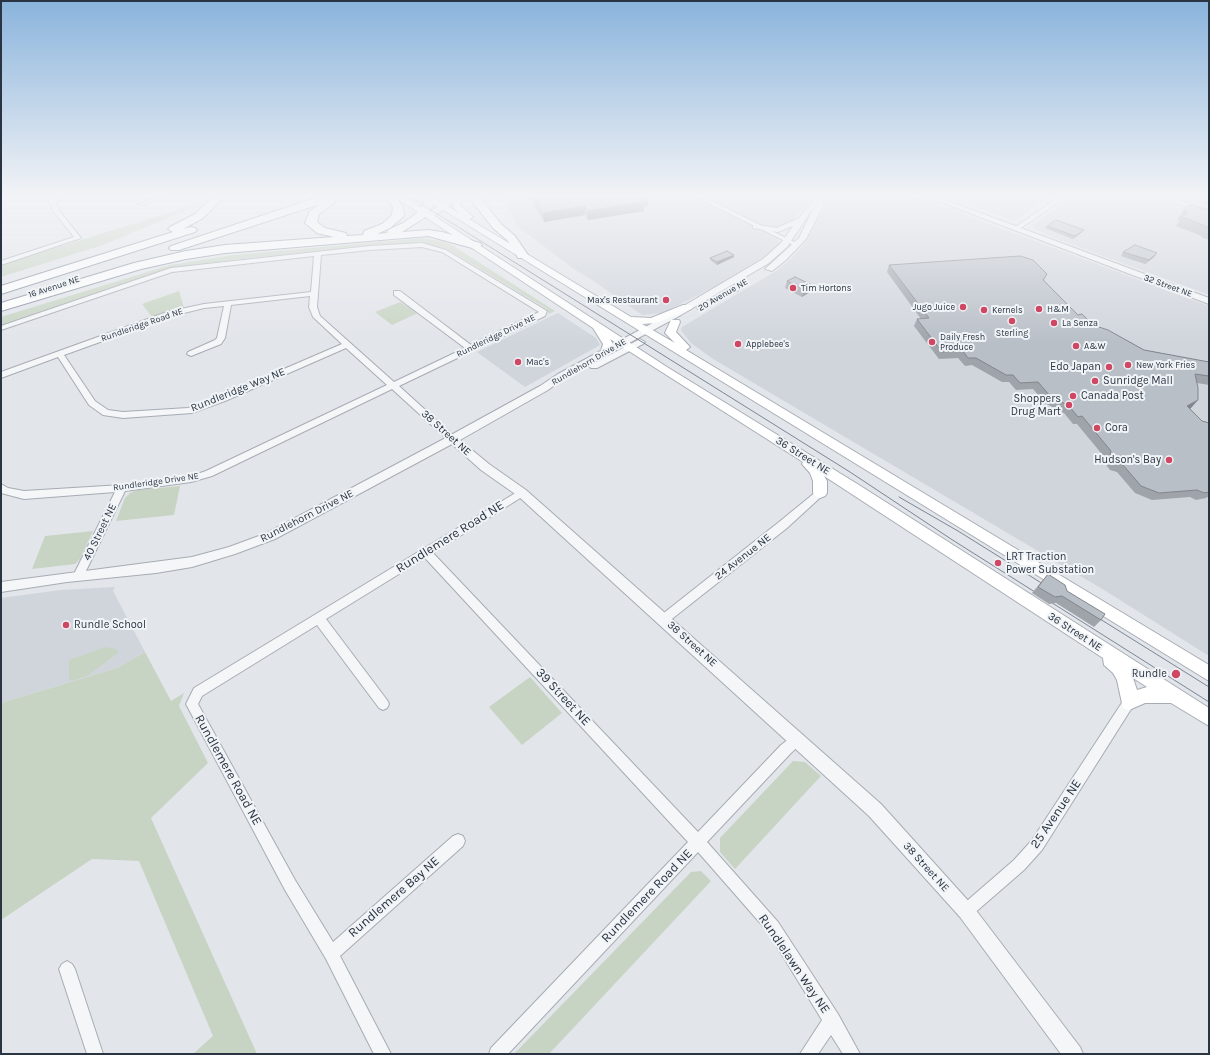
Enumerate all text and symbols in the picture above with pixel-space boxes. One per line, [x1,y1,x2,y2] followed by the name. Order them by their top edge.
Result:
[1142,272,1194,300] street label: 32 Street NE
[27,274,81,300] street label: 16 Avenue NE
[696,276,750,314] street label: 20 Avenue NE
[788,283,798,293] marker: Tim Hortons
[801,283,851,293] place label: Tim Hortons
[587,295,658,305] place label: Max's Restaurant
[661,295,671,305] marker: Max's Restaurant
[913,302,955,312] place label: Jugo Juice
[958,302,968,312] marker: Jugo Juice
[1034,304,1044,314] marker: H&M
[1047,304,1069,314] place label: H&M
[979,305,989,315] marker: Kernels
[992,305,1023,315] place label: Kernels
[100,306,184,344] street label: Rundleridge Road NE
[455,312,537,360] street label: Rundleridge Drive NE
[1007,316,1017,326] marker: Sterling
[1049,318,1059,328] marker: La Senza
[1062,318,1098,328] place label: La Senza
[996,328,1028,338] place label: Sterling
[940,332,985,353] place label: Daily Fresh Produce
[550,336,628,388] street label: Rundlehorn Drive NE
[927,337,937,347] marker: Daily Fresh Produce
[733,339,743,349] marker: Applebee's
[746,339,789,349] place label: Applebee's
[1071,341,1081,351] marker: A&W
[1084,341,1105,351] place label: A&W
[513,357,523,367] marker: Mac's
[526,357,549,367] place label: Mac's
[1050,360,1101,374] place label: Edo Japan
[1123,360,1133,370] marker: New York Fries
[1136,360,1195,370] place label: New York Fries
[1104,362,1114,372] marker: Edo Japan
[189,365,287,415] street label: Rundleridge Way NE
[1103,374,1173,388] place label: Sunridge Mall
[1090,376,1100,386] marker: Sunridge Mall
[1081,389,1144,403] place label: Canada Post
[1068,391,1078,401] marker: Canada Post
[1011,392,1061,418] place label: Shoppers Drug Mart
[1064,400,1074,410] marker: Shoppers Drug Mart
[418,407,474,459] street label: 38 Street NE
[1105,421,1128,435] place label: Cora
[1092,423,1102,433] marker: Cora
[773,434,833,478] street label: 36 Street NE
[1094,453,1161,467] place label: Hudson's Bay
[1164,455,1174,465] marker: Hudson's Bay
[112,471,200,493] street label: Rundleridge Drive NE
[258,487,356,545] street label: Rundlehorn Drive NE
[393,497,507,577] street label: Rundlemere Road NE
[81,501,119,563] street label: 40 Street NE
[712,531,774,583] street label: 24 Avenue NE
[1006,550,1094,576] place label: LRT Traction Power Substation
[993,558,1003,568] marker: LRT Traction Power Substation
[1045,610,1105,654] street label: 36 Street NE
[74,618,146,632] place label: Rundle School
[664,618,720,670] street label: 38 Street NE
[61,620,71,630] marker: Rundle School
[532,665,594,729] street label: 39 Street NE
[1132,667,1167,681] place label: Rundle
[1170,668,1182,680] marker: Rundle
[191,712,265,828] street label: Rundlemere Road NE
[1027,776,1085,852] street label: 25 Avenue NE
[900,839,952,895] street label: 38 Street NE
[598,846,696,946] street label: Rundlemere Road NE
[345,853,443,941] street label: Rundlemere Bay NE
[755,911,833,1017] street label: Rundlelawn Way NE

